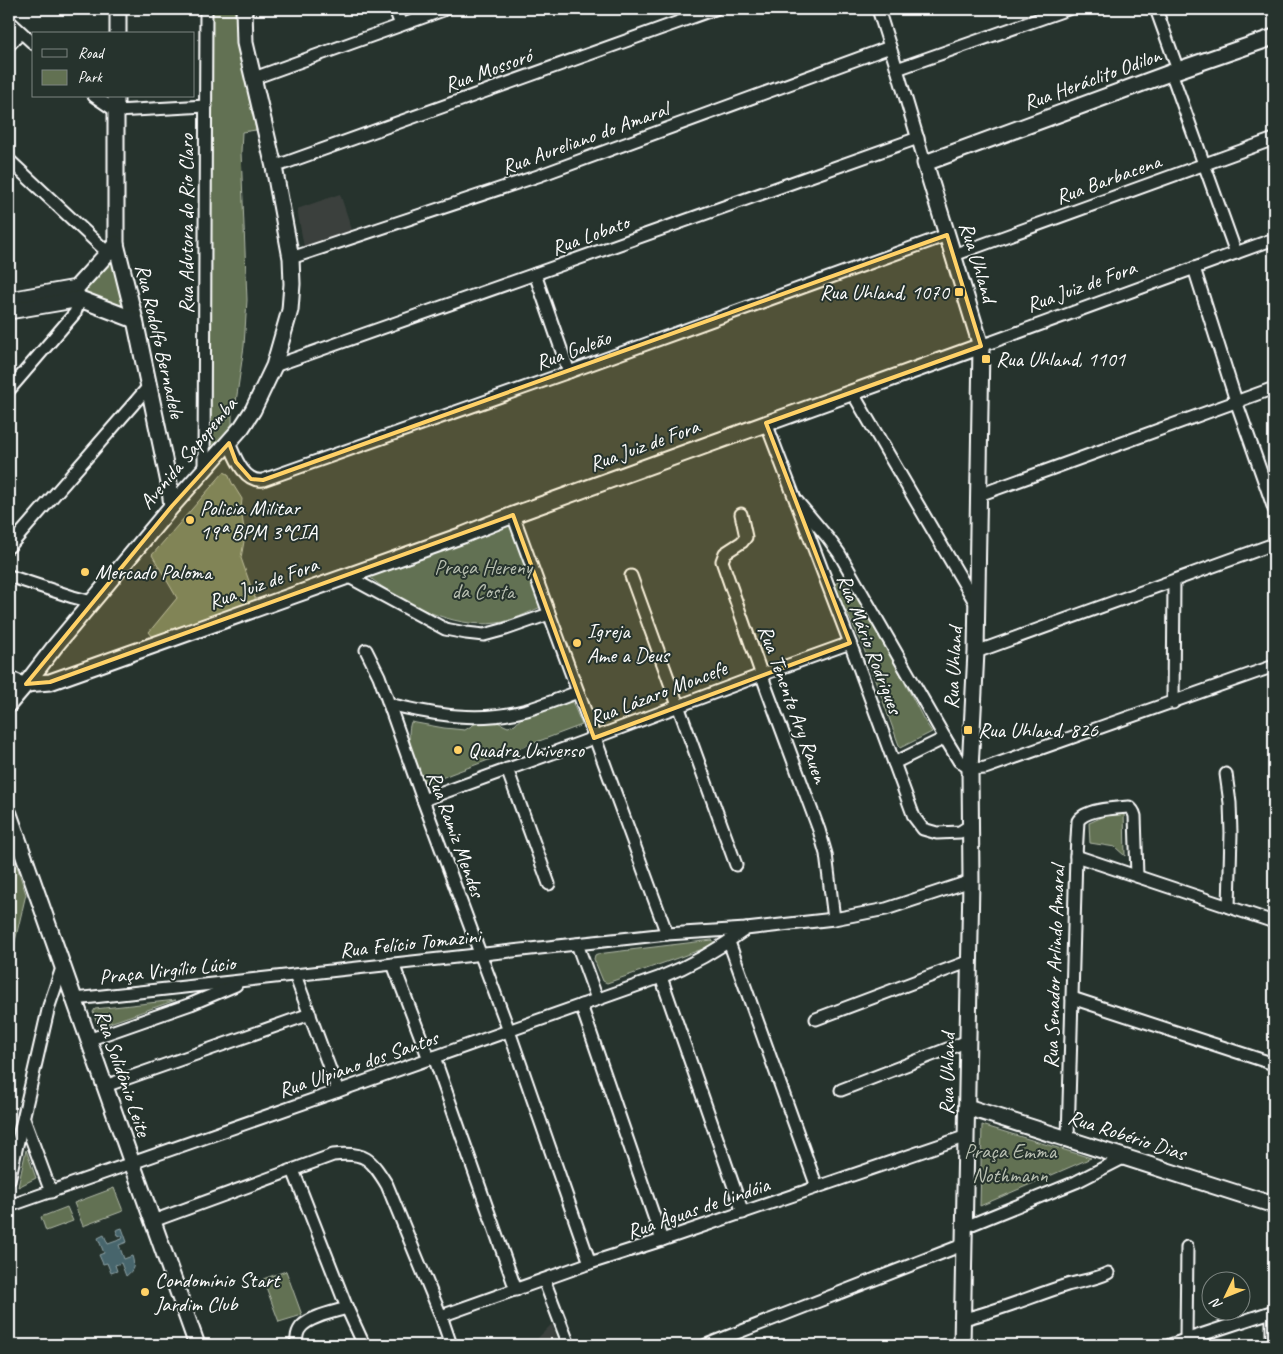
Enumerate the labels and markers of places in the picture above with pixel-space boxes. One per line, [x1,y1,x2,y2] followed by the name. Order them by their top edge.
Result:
[820,279,951,305] place label: Rua Uhland, 1070
[953,286,965,298] marker: Rua Uhland, 1070
[996,346,1127,372] place label: Rua Uhland, 1101
[980,353,992,365] marker: Rua Uhland, 1101
[200,495,318,545] place label: Policia Militar 19ª BPM 3ªCIA
[184,514,196,526] marker: Policia Militar 19ª BPM 3ªCIA
[95,559,214,585] place label: Mercado Paloma
[79,566,91,578] marker: Mercado Paloma
[587,618,670,668] place label: Igreja Ame a Deus
[571,637,583,649] marker: Igreja Ame a Deus
[978,717,1098,743] place label: Rua Uhland, 826
[962,724,974,736] marker: Rua Uhland, 826
[468,737,585,763] place label: Quadra Universo
[452,744,464,756] marker: Quadra Universo
[154,1267,281,1317] place label: Condomínio Start Jardim Club
[139,1286,151,1298] marker: Condomínio Start Jardim Club

